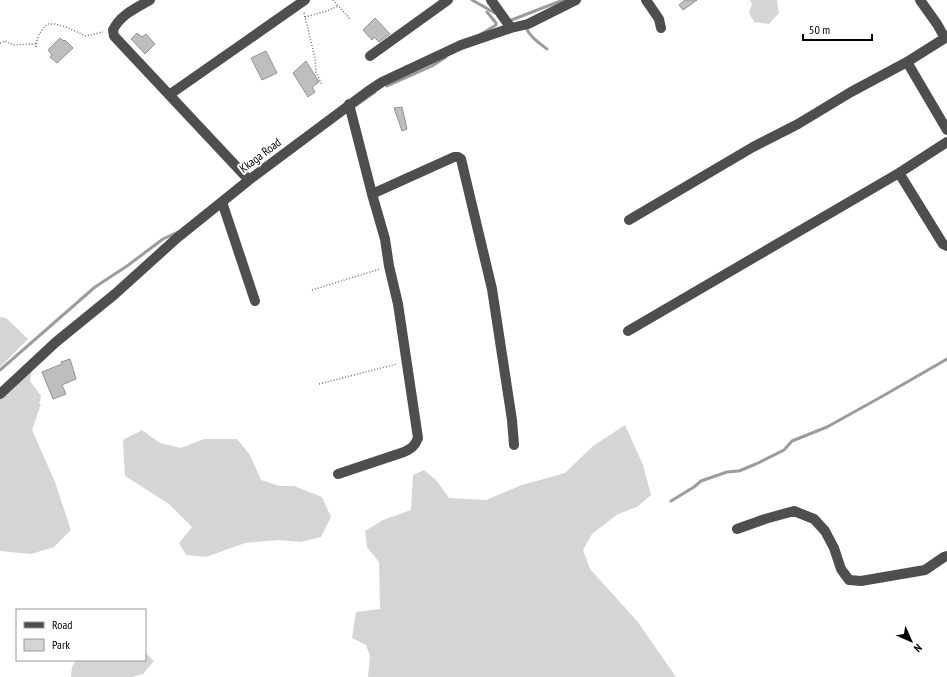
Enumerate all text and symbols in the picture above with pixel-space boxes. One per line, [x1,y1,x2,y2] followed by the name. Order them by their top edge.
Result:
[803,16,872,42] scale bar
[809,22,830,37] text: 50 m
[236,134,284,176] street label: Kkaga Road
[16,609,146,661] legend
[52,617,72,632] text: Road
[891,621,931,661] north arrow
[52,637,70,652] text: Park
[911,641,925,655] text: N

